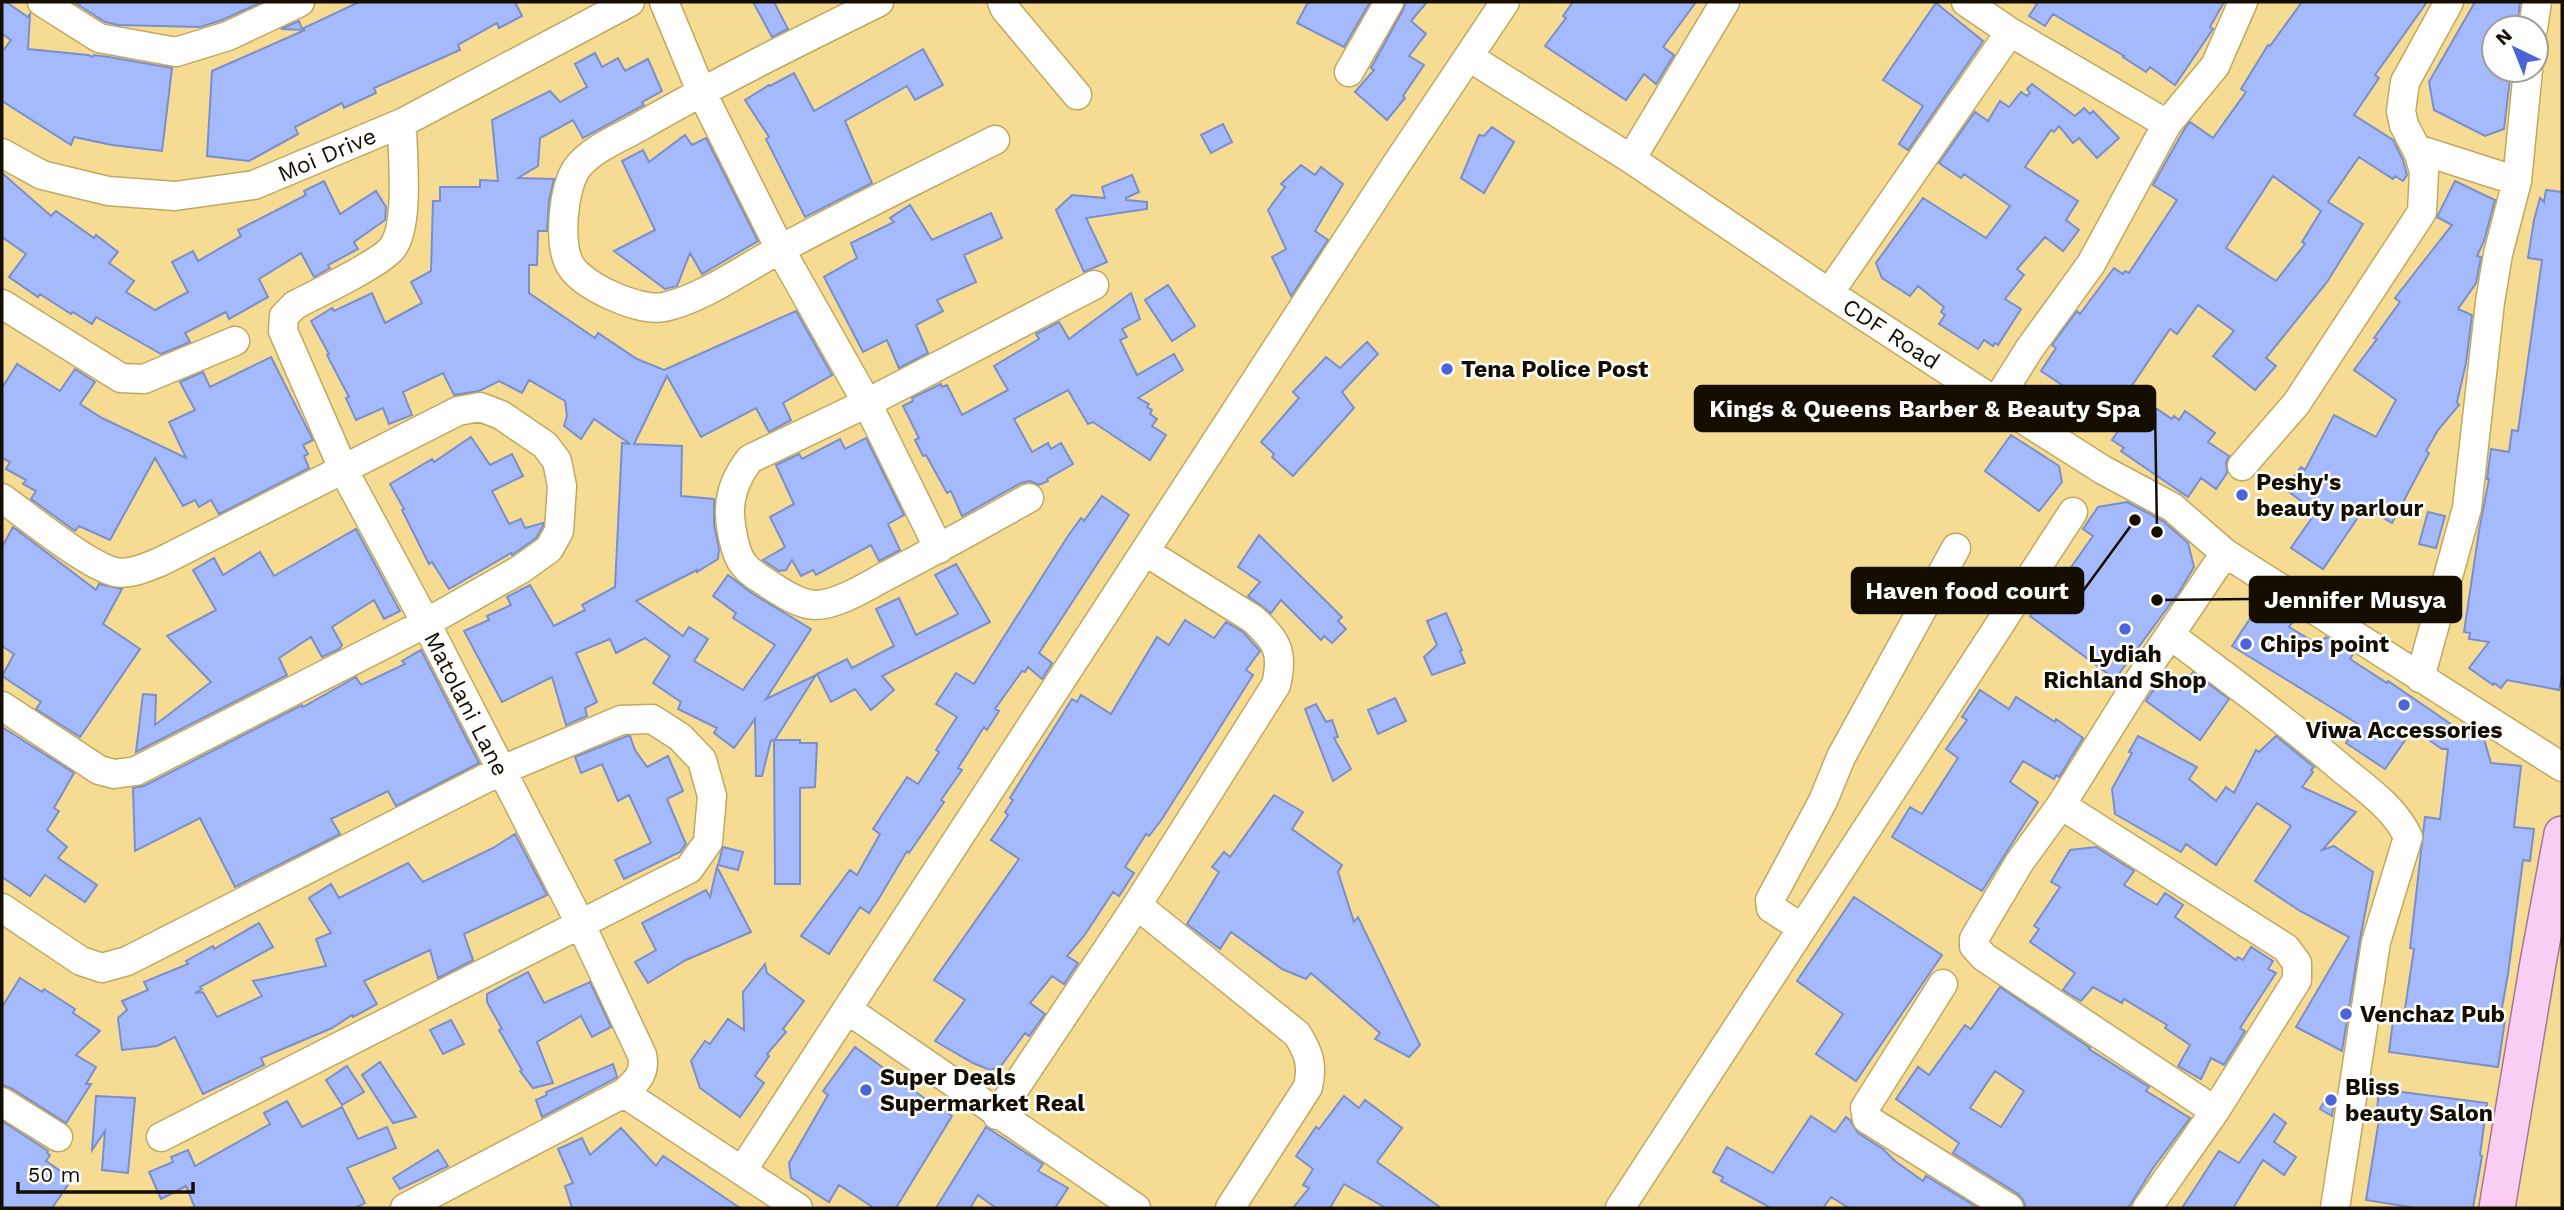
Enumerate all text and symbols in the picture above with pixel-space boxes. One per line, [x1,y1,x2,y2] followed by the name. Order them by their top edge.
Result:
[2480,14,2550,84] north arrow
[2491,24,2517,50] text: N
[274,122,380,188] street label: Moi Drive
[1838,293,1944,375] street label: CDF Road
[1461,356,1648,383] place label: Tena Police Post
[1439,361,1455,377] marker: Tena Police Post
[1695,386,2155,431] callout: Kings & Queens Barber & Beauty Spa
[1709,395,2141,423] text: Kings & Queens Barber & Beauty Spa
[2256,469,2423,522] place label: Peshy's beauty parlour
[2234,487,2250,503] marker: Peshy's beauty parlour
[1852,568,2083,613] callout: Haven food court
[1865,577,2069,605] text: Haven food court
[2250,577,2461,622] callout: Jennifer Musya
[2264,586,2446,614] text: Jennifer Musya
[2117,621,2133,637] marker: Lydiah Richland Shop
[418,627,514,781] street label: Matolani Lane
[2260,631,2389,658] place label: Chips point
[2238,636,2254,652] marker: Chips point
[2043,641,2207,694] place label: Lydiah Richland Shop
[2396,697,2412,713] marker: Viwa Accessories
[2305,717,2503,744] place label: Viwa Accessories
[2360,1001,2505,1028] place label: Venchaz Pub
[2338,1006,2354,1022] marker: Venchaz Pub
[880,1064,1085,1117] place label: Super Deals Supermarket Real
[2345,1074,2493,1127] place label: Bliss beauty Salon
[858,1082,874,1098] marker: Super Deals Supermarket Real
[2323,1092,2339,1108] marker: Bliss beauty Salon
[18,1150,192,1194] scale bar
[28,1162,80,1187] text: 50 m

